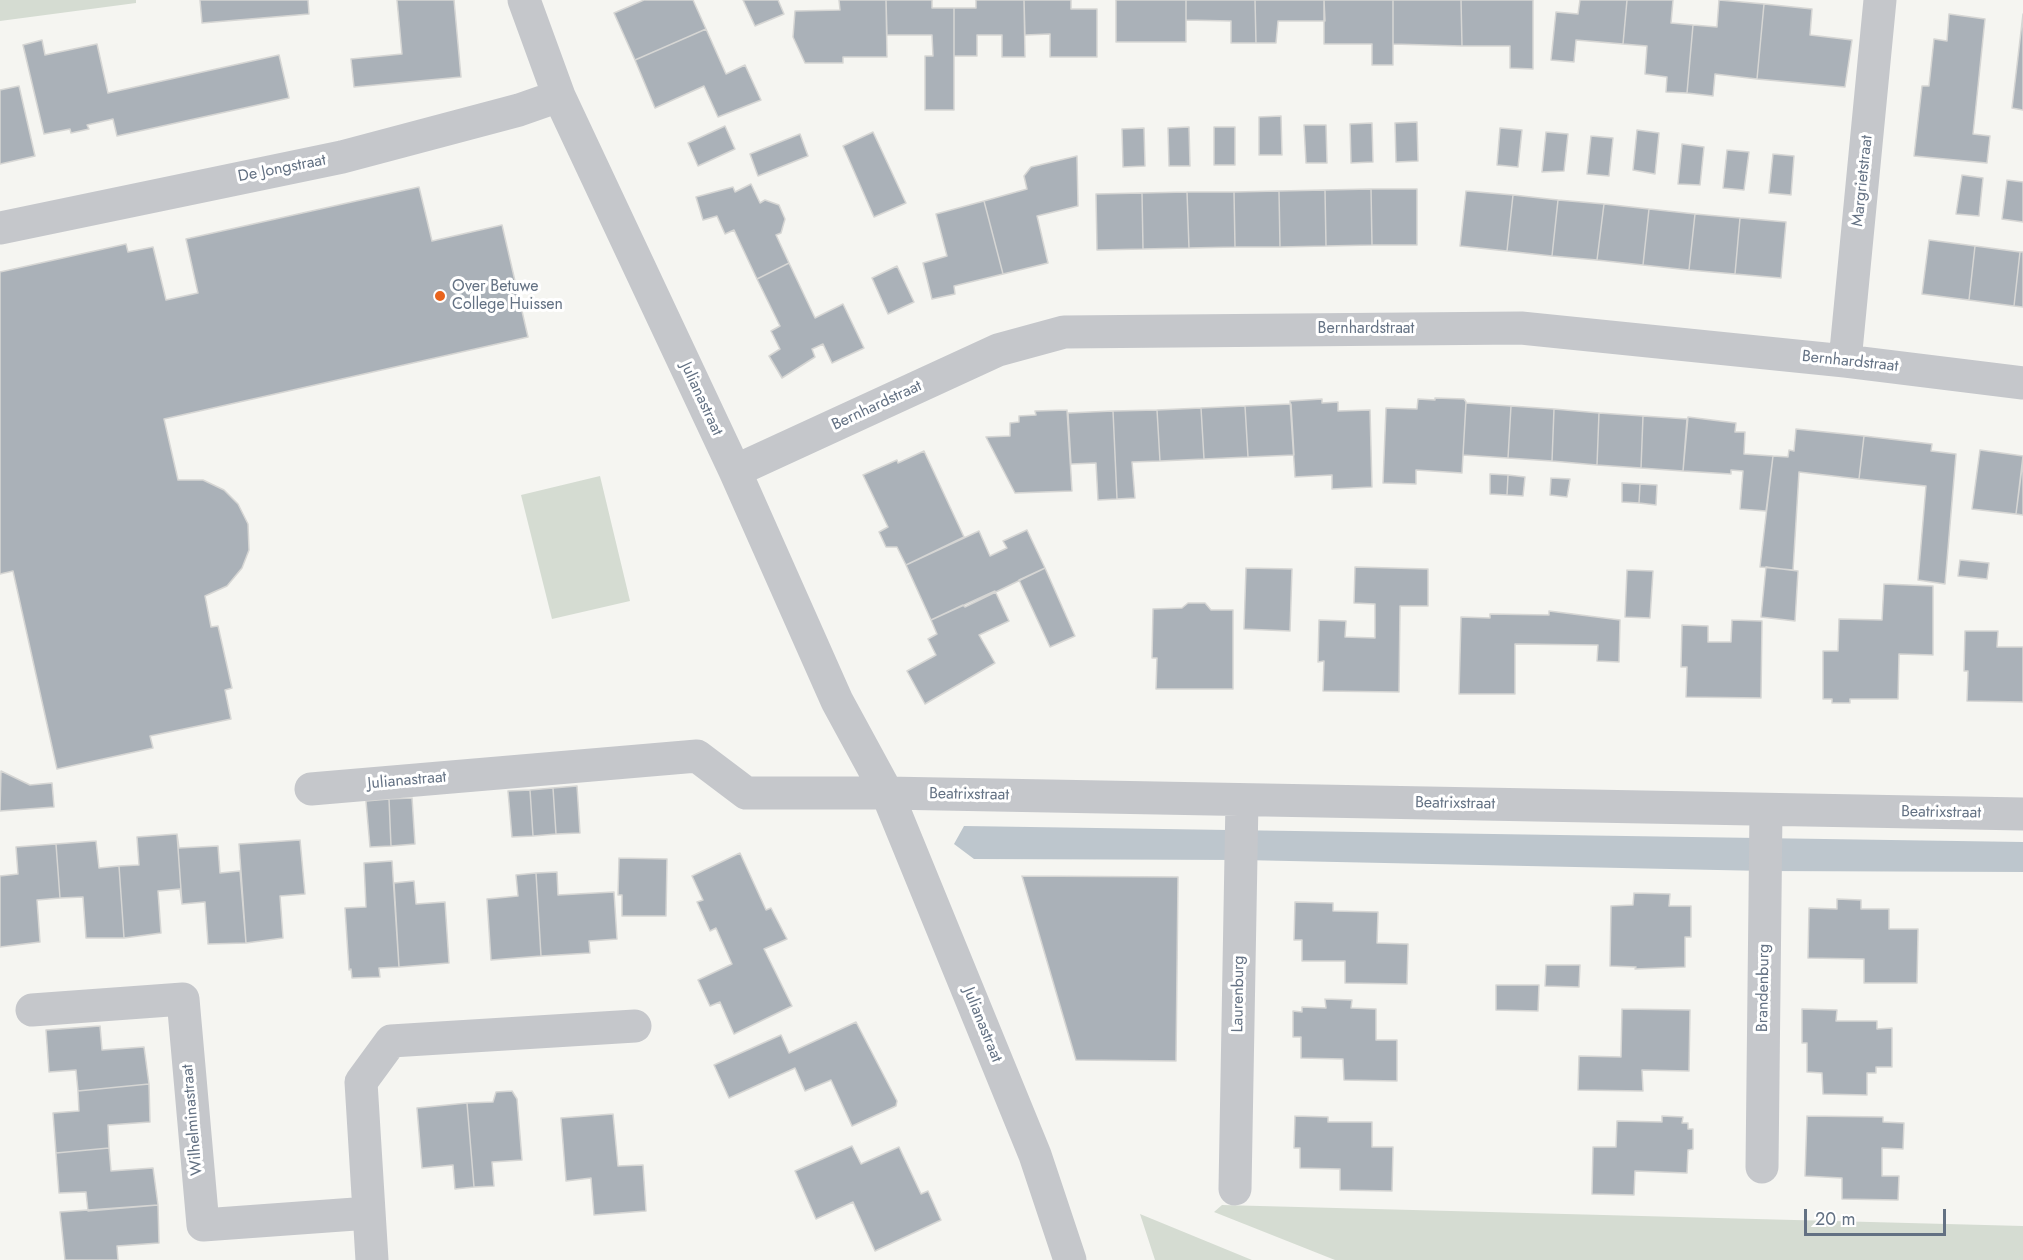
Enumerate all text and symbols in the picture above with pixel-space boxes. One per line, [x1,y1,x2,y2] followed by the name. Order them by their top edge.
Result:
[1849,134,1877,228] street label: Margrietstraat
[236,151,328,187] street label: De Jongstraat
[452,277,563,315] place label: Over Betuwe College Huissen
[433,289,447,303] marker: Over Betuwe College Huissen
[1318,319,1414,339] street label: Bernhardstraat
[1801,347,1899,377] street label: Bernhardstraat
[676,359,726,439] street label: Julianastraat
[829,377,925,435] street label: Bernhardstraat
[367,768,447,794] street label: Julianastraat
[929,785,1009,805] street label: Beatrixstraat
[1415,794,1495,814] street label: Beatrixstraat
[1901,803,1981,823] street label: Beatrixstraat
[1754,944,1774,1032] street label: Brandenburg
[1229,955,1249,1033] street label: Laurenburg
[958,985,1006,1065] street label: Julianastraat
[179,1064,207,1176] street label: Wilhelminastraat
[1807,1197,1950,1235] scale bar
[1815,1206,1855,1232] text: 20 m

